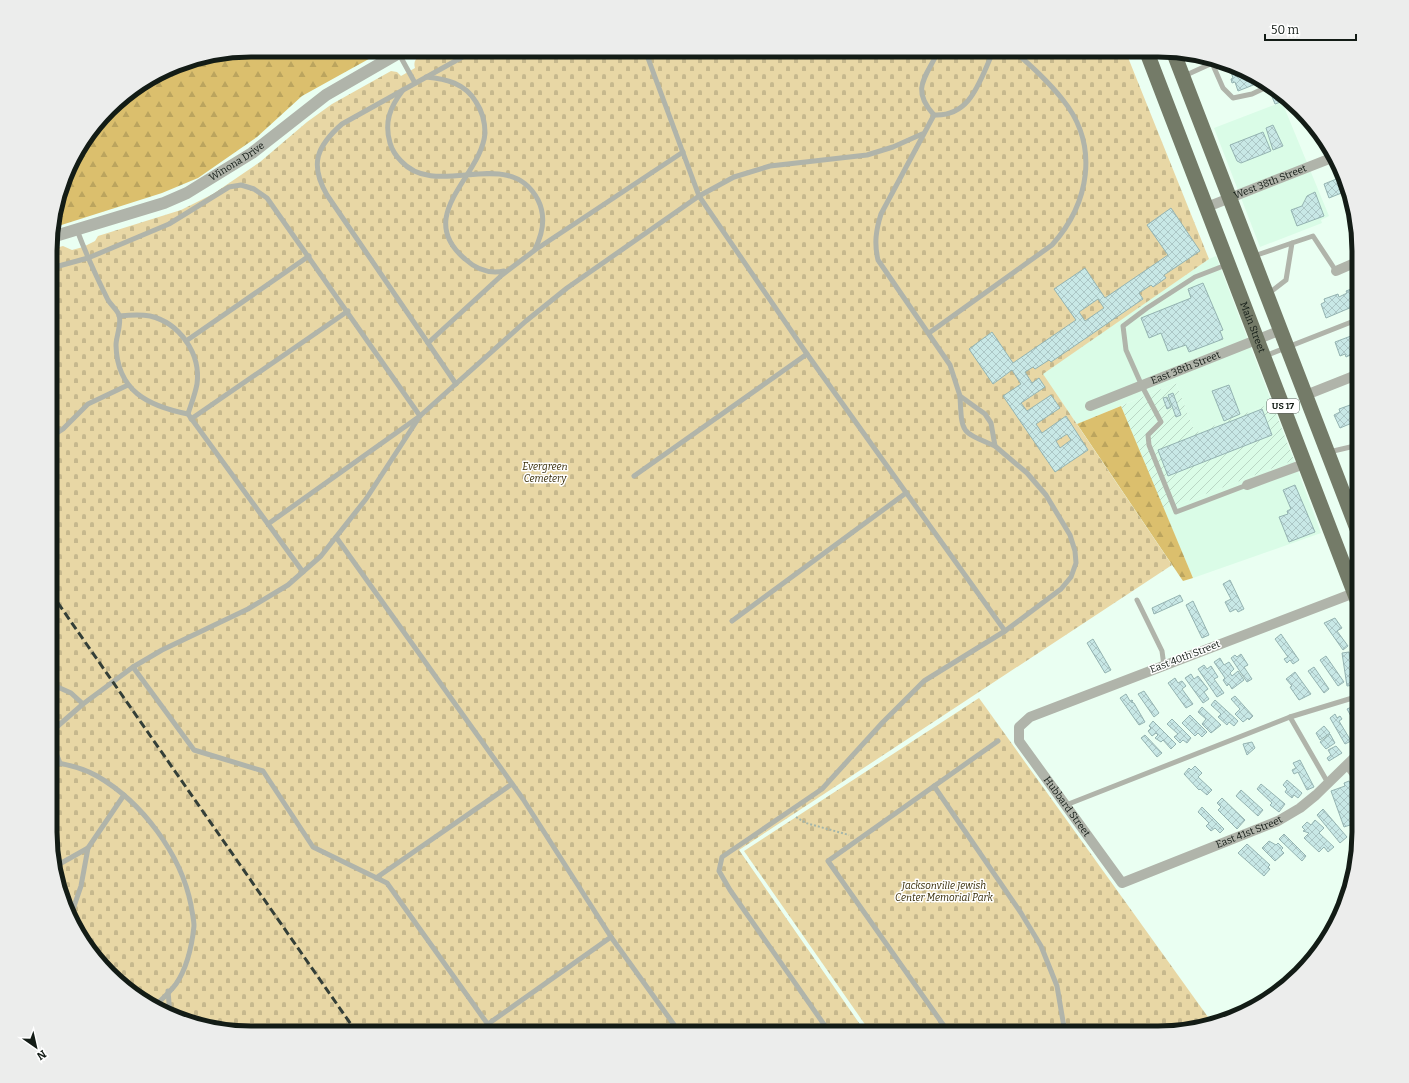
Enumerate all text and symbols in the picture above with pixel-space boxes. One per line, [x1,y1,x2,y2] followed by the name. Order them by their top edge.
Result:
[1265,16,1356,42] scale bar
[1271,23,1300,37] text: 50 m
[207,139,267,184] street label: Winona Drive
[1232,162,1309,202] street label: West 38th Street
[1237,300,1268,355] street label: Main Street
[1149,349,1222,387] street label: East 38th Street
[1267,399,1299,413] road number: US 17
[522,461,568,485] park label: Evergreen Cemetery
[1148,638,1222,676] street label: East 40th Street
[1041,774,1093,840] street label: Hubbard Street
[1214,814,1285,851] street label: East 41st Street
[895,880,993,904] park label: Jacksonville Jewish Center Memorial Park
[16,1027,56,1067] north arrow
[34,1047,48,1063] text: N

